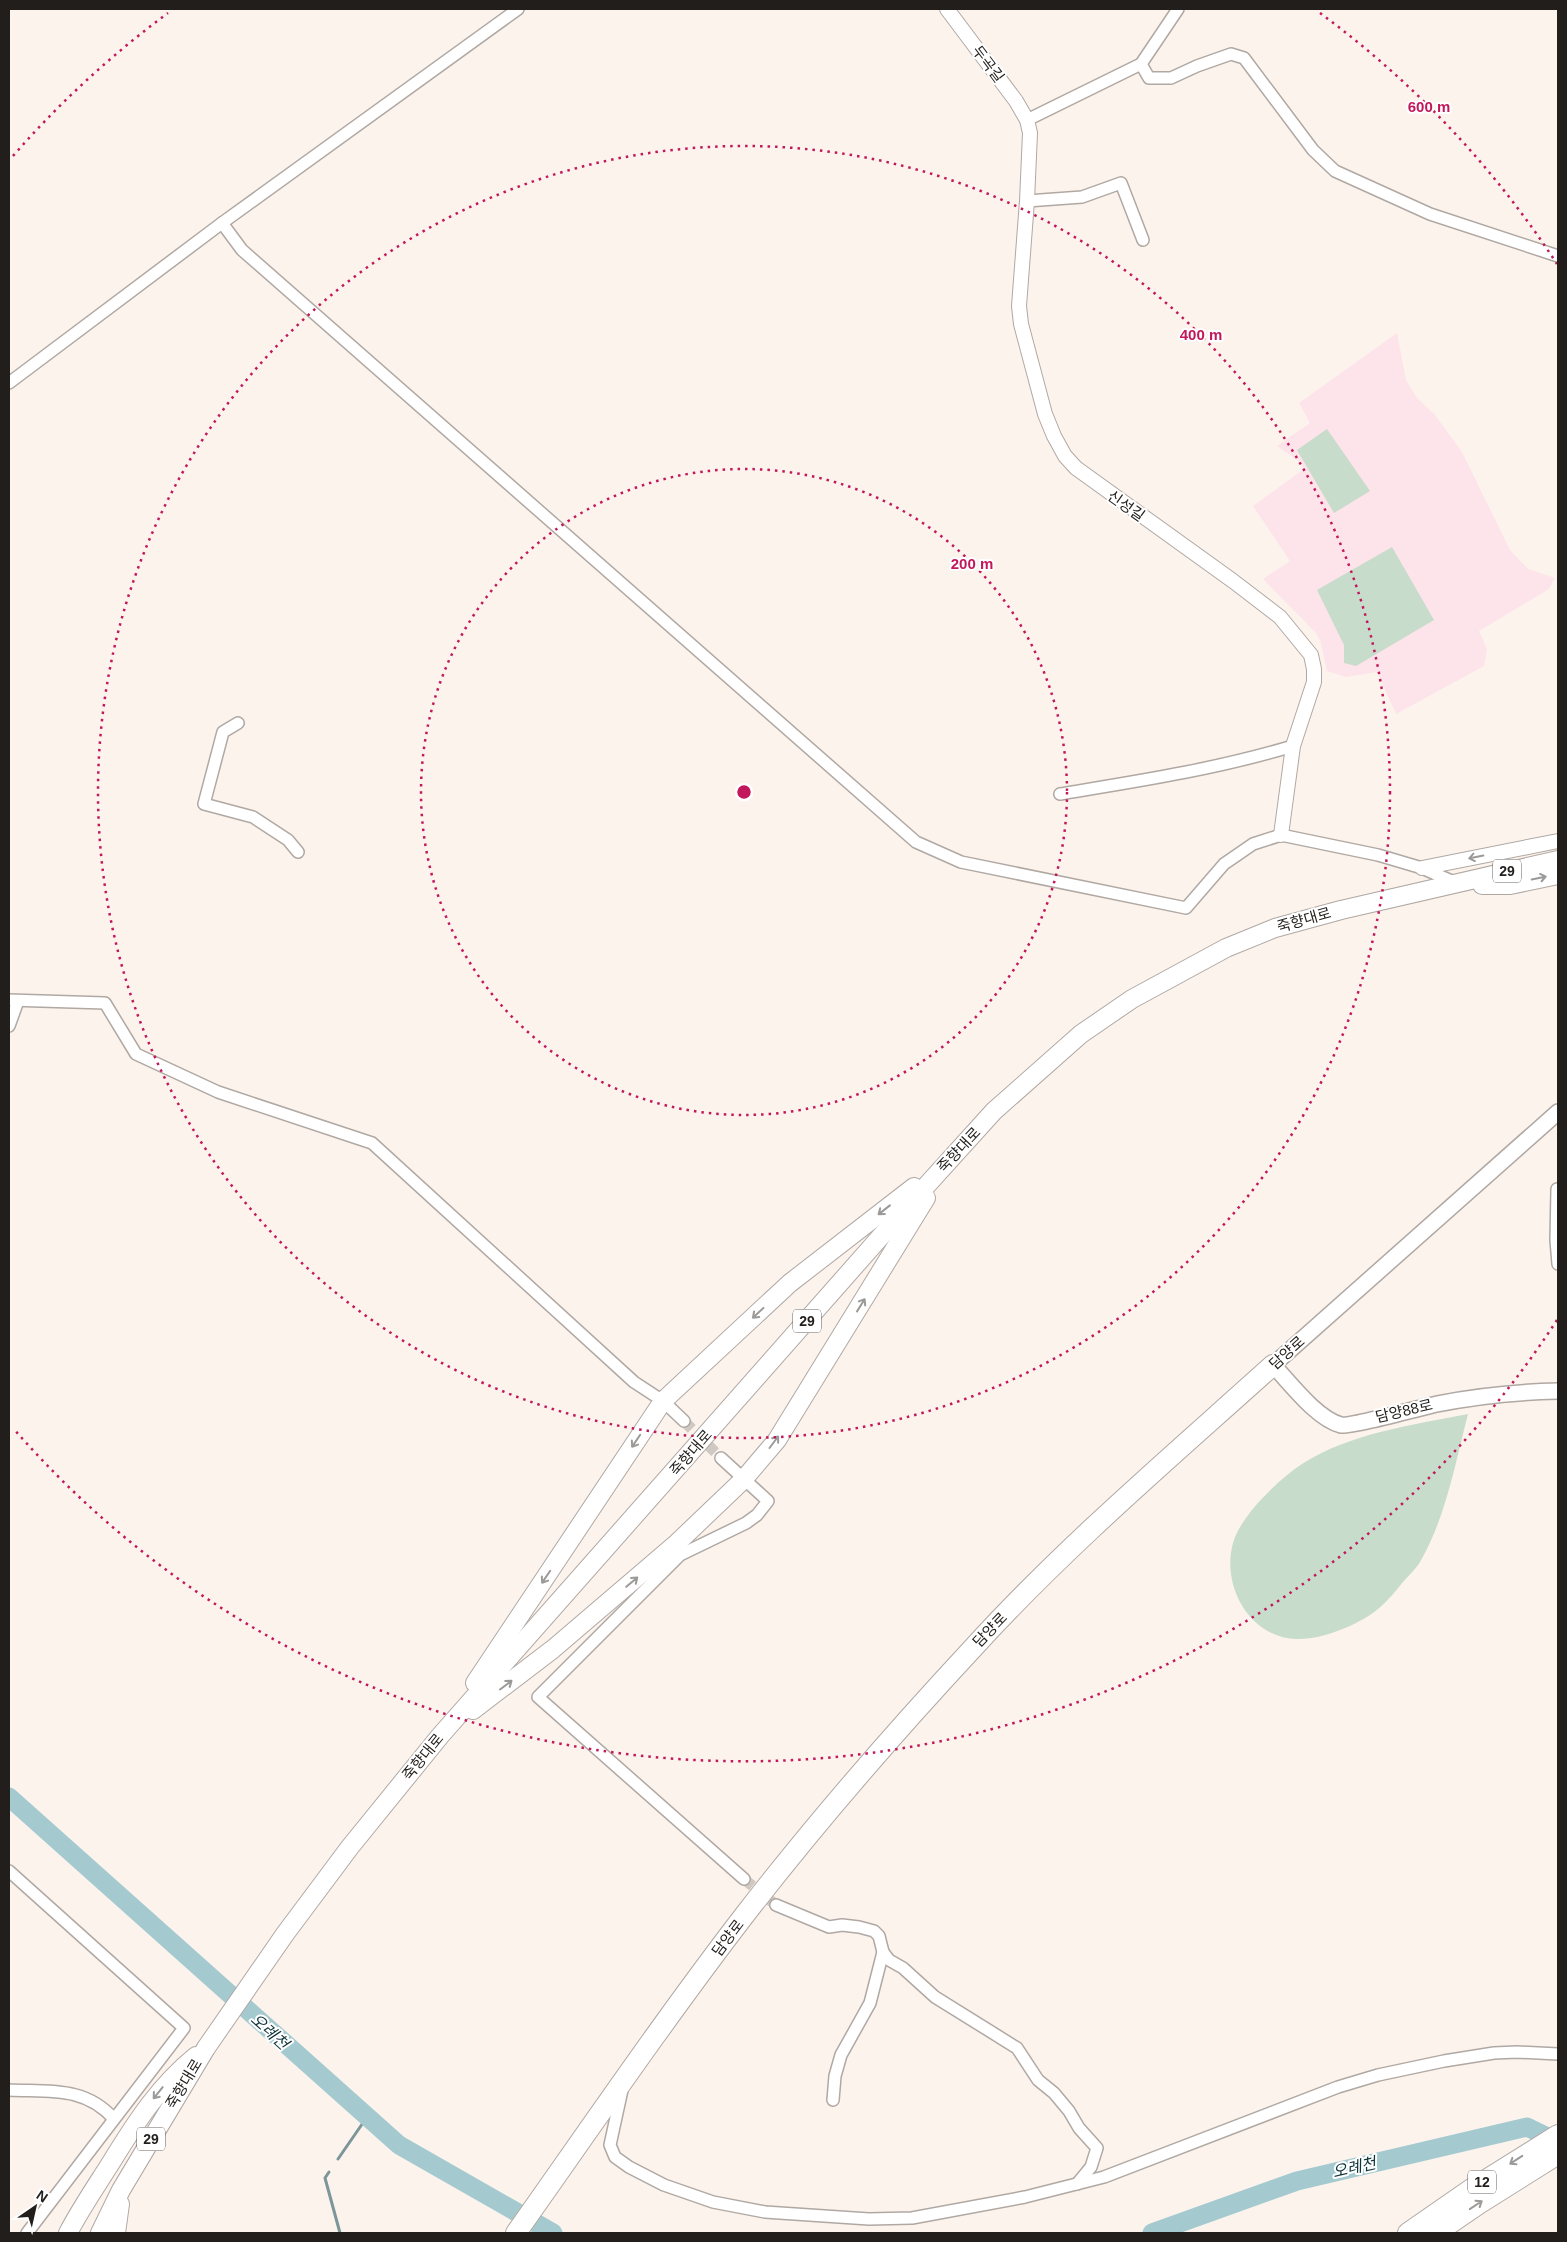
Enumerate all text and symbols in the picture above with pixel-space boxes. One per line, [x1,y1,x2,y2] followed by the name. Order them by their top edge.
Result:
[969,42,1008,85] street label: 두곡길
[1408,98,1450,115] text: 600 m
[1180,326,1222,343] text: 400 m
[1104,487,1148,524] street label: 신성길
[951,555,993,572] text: 200 m
[735,783,753,801] centre of rings
[1469,853,1485,863] one-way arrow
[1493,859,1521,882] road number: 29
[1531,873,1547,883] one-way arrow
[1275,904,1333,935] street label: 죽향대로
[934,1124,984,1176] street label: 죽향대로
[878,1205,891,1216] one-way arrow
[856,1298,866,1312] one-way arrow
[751,1307,764,1319] one-way arrow
[793,1310,821,1332] road number: 29
[1266,1332,1308,1373] street label: 담양로
[1374,1396,1434,1425] street label: 담양88로
[666,1426,715,1479] street label: 죽향대로
[631,1434,641,1448] one-way arrow
[769,1436,780,1449] one-way arrow
[541,1569,551,1583] one-way arrow
[625,1576,638,1587] one-way arrow
[969,1609,1010,1650] street label: 담양로
[500,1679,513,1690] one-way arrow
[399,1730,447,1783] street label: 죽향대로
[708,1916,747,1959] street label: 담양로
[248,2010,293,2054] water label: 오례천
[162,2056,205,2112] street label: 죽향대로
[153,2087,164,2100] one-way arrow
[137,2128,165,2150] road number: 29
[1331,2154,1380,2181] water label: 오례천
[1510,2155,1524,2165] one-way arrow
[1468,2170,1496,2194] road number: 12
[10,2182,60,2232] north arrow
[34,2187,51,2206] text: N
[1469,2200,1483,2210] one-way arrow

